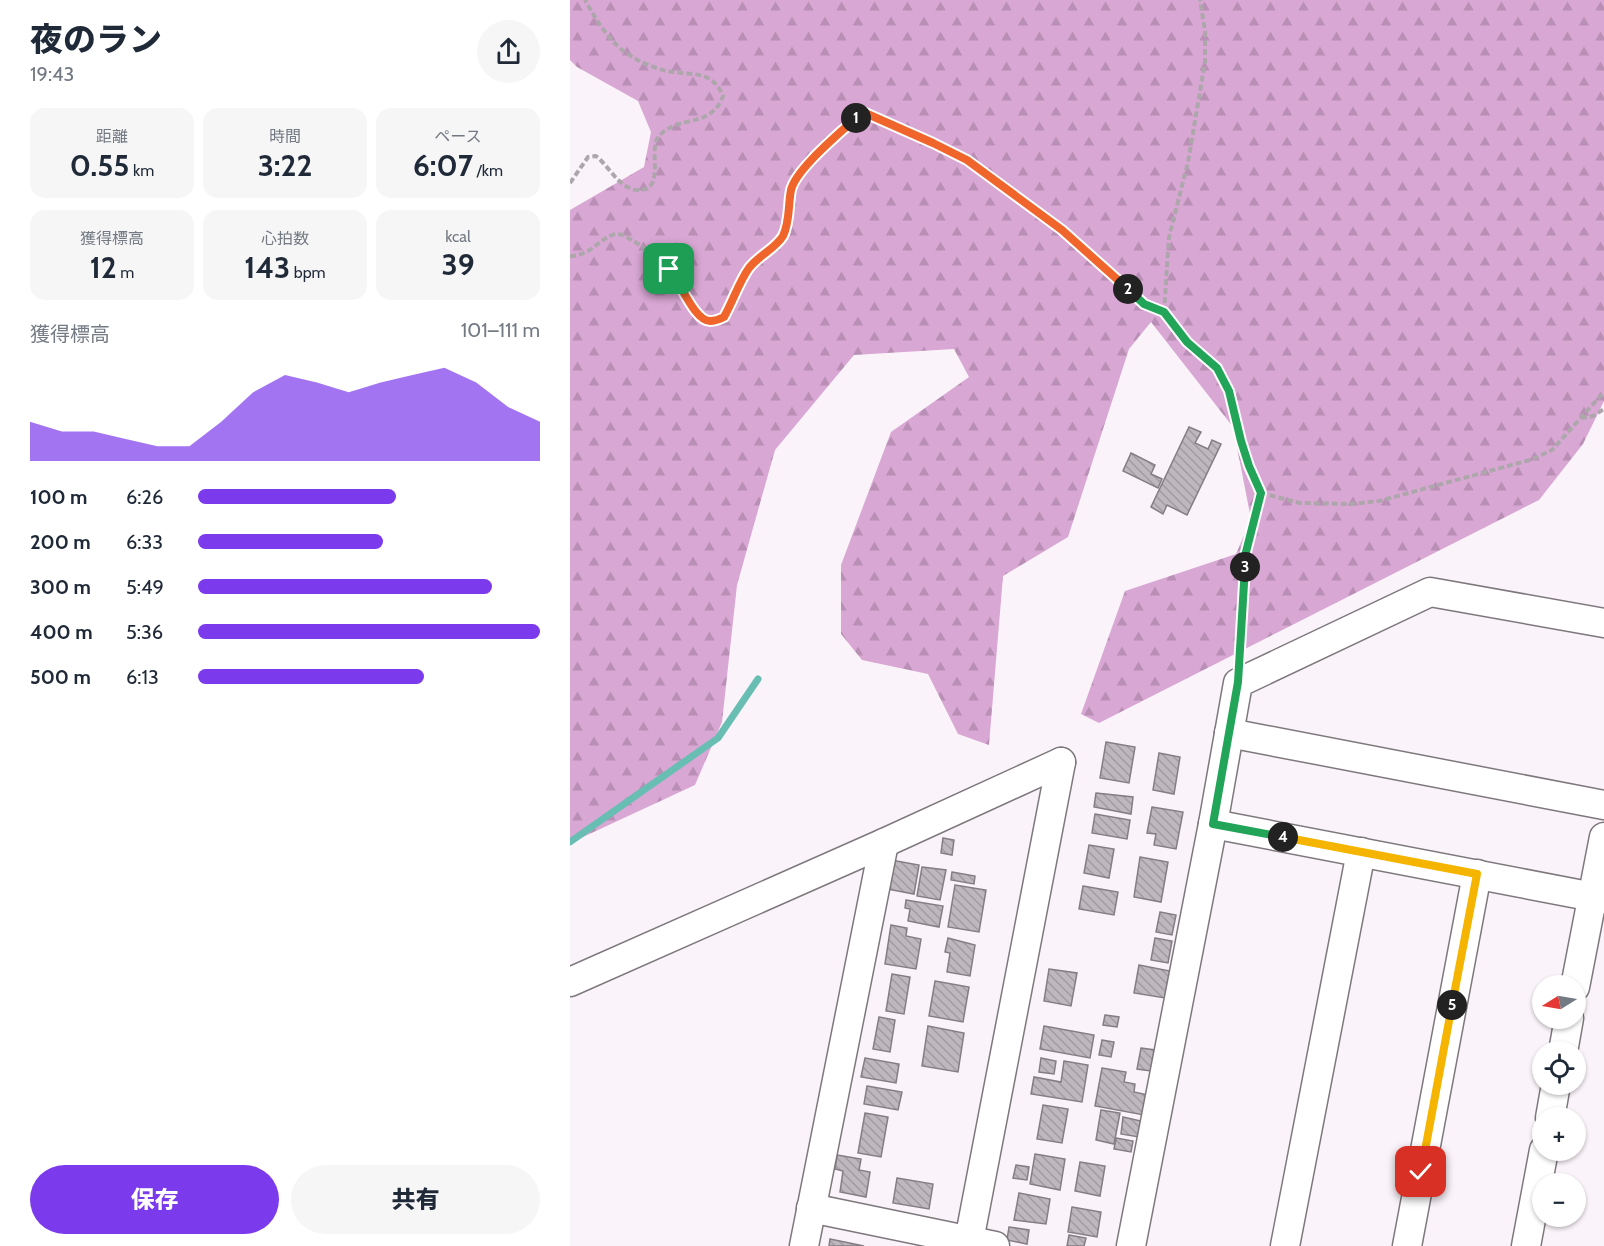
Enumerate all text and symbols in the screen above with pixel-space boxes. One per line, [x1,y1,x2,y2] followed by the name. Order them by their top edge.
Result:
[30,19,162,59] text: 夜のラン
[477,20,540,83] button: share
[30,62,74,86] text: 19:43
[841,103,871,133] pin: 1
[853,108,859,127] text: 1
[96,127,128,146] text: 距離
[269,127,301,146] text: 時間
[434,127,482,146] text: ペース
[70,147,129,184] text: 0.55
[258,147,312,184] text: 3:22
[413,147,473,184] text: 6:07
[129,161,154,180] text: km
[473,161,503,180] text: /km
[445,227,471,246] text: kcal
[80,229,144,248] text: 獲得標高
[261,229,309,248] text: 心拍数
[643,243,694,294] pin
[441,246,475,283] text: 39
[90,249,117,286] text: 12
[244,249,290,286] text: 143
[652,252,685,285] icon: arrive
[117,263,134,282] text: m
[290,263,326,282] text: bpm
[1113,274,1143,304] pin: 2
[1124,279,1132,298] text: 2
[461,318,540,342] text: 101–111 m
[30,322,110,346] text: 獲得標高
[30,485,88,509] text: 100 m
[126,485,163,509] text: 6:26
[30,530,91,554] text: 200 m
[126,530,163,554] text: 6:33
[1230,552,1260,582] pin: 3
[1241,557,1249,576] text: 3
[30,575,91,599] text: 300 m
[126,575,164,599] text: 5:49
[30,620,93,644] text: 400 m
[126,620,163,644] text: 5:36
[30,665,91,689] text: 500 m
[126,665,159,689] text: 6:13
[1268,822,1298,852] pin: 4
[1278,827,1288,846] text: 4
[1532,975,1586,1029] north arrow
[1532,975,1586,1227] map controls
[1437,990,1467,1020] pin: 5
[1448,995,1456,1014] text: 5
[1532,1041,1586,1095] button: locate
[1532,1107,1586,1161] button: +
[1395,1146,1446,1197] pin
[1404,1155,1437,1188] icon: check
[30,1165,279,1234] button: 保存
[291,1165,540,1234] button: 共有
[1532,1173,1586,1227] button: −

